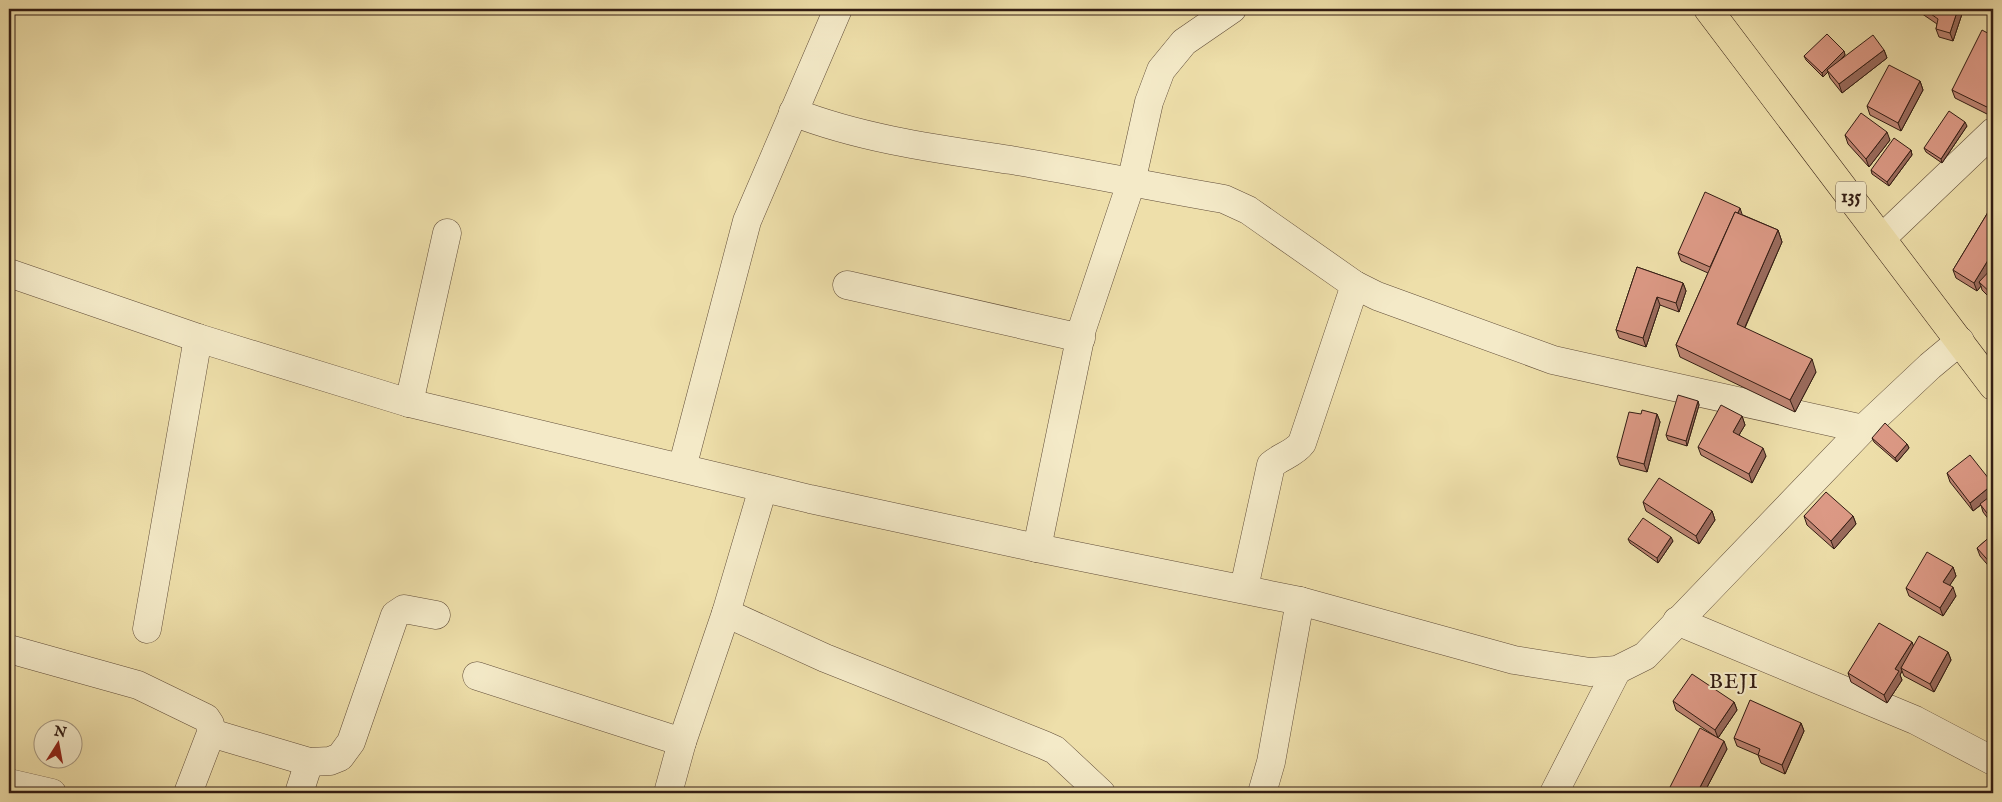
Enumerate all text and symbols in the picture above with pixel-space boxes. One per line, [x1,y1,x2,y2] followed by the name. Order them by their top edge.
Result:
[1836,182,1866,212] road number: 135
[1709,669,1759,696] district label: BEJI
[32,720,82,770] north arrow
[52,722,68,742] text: N

